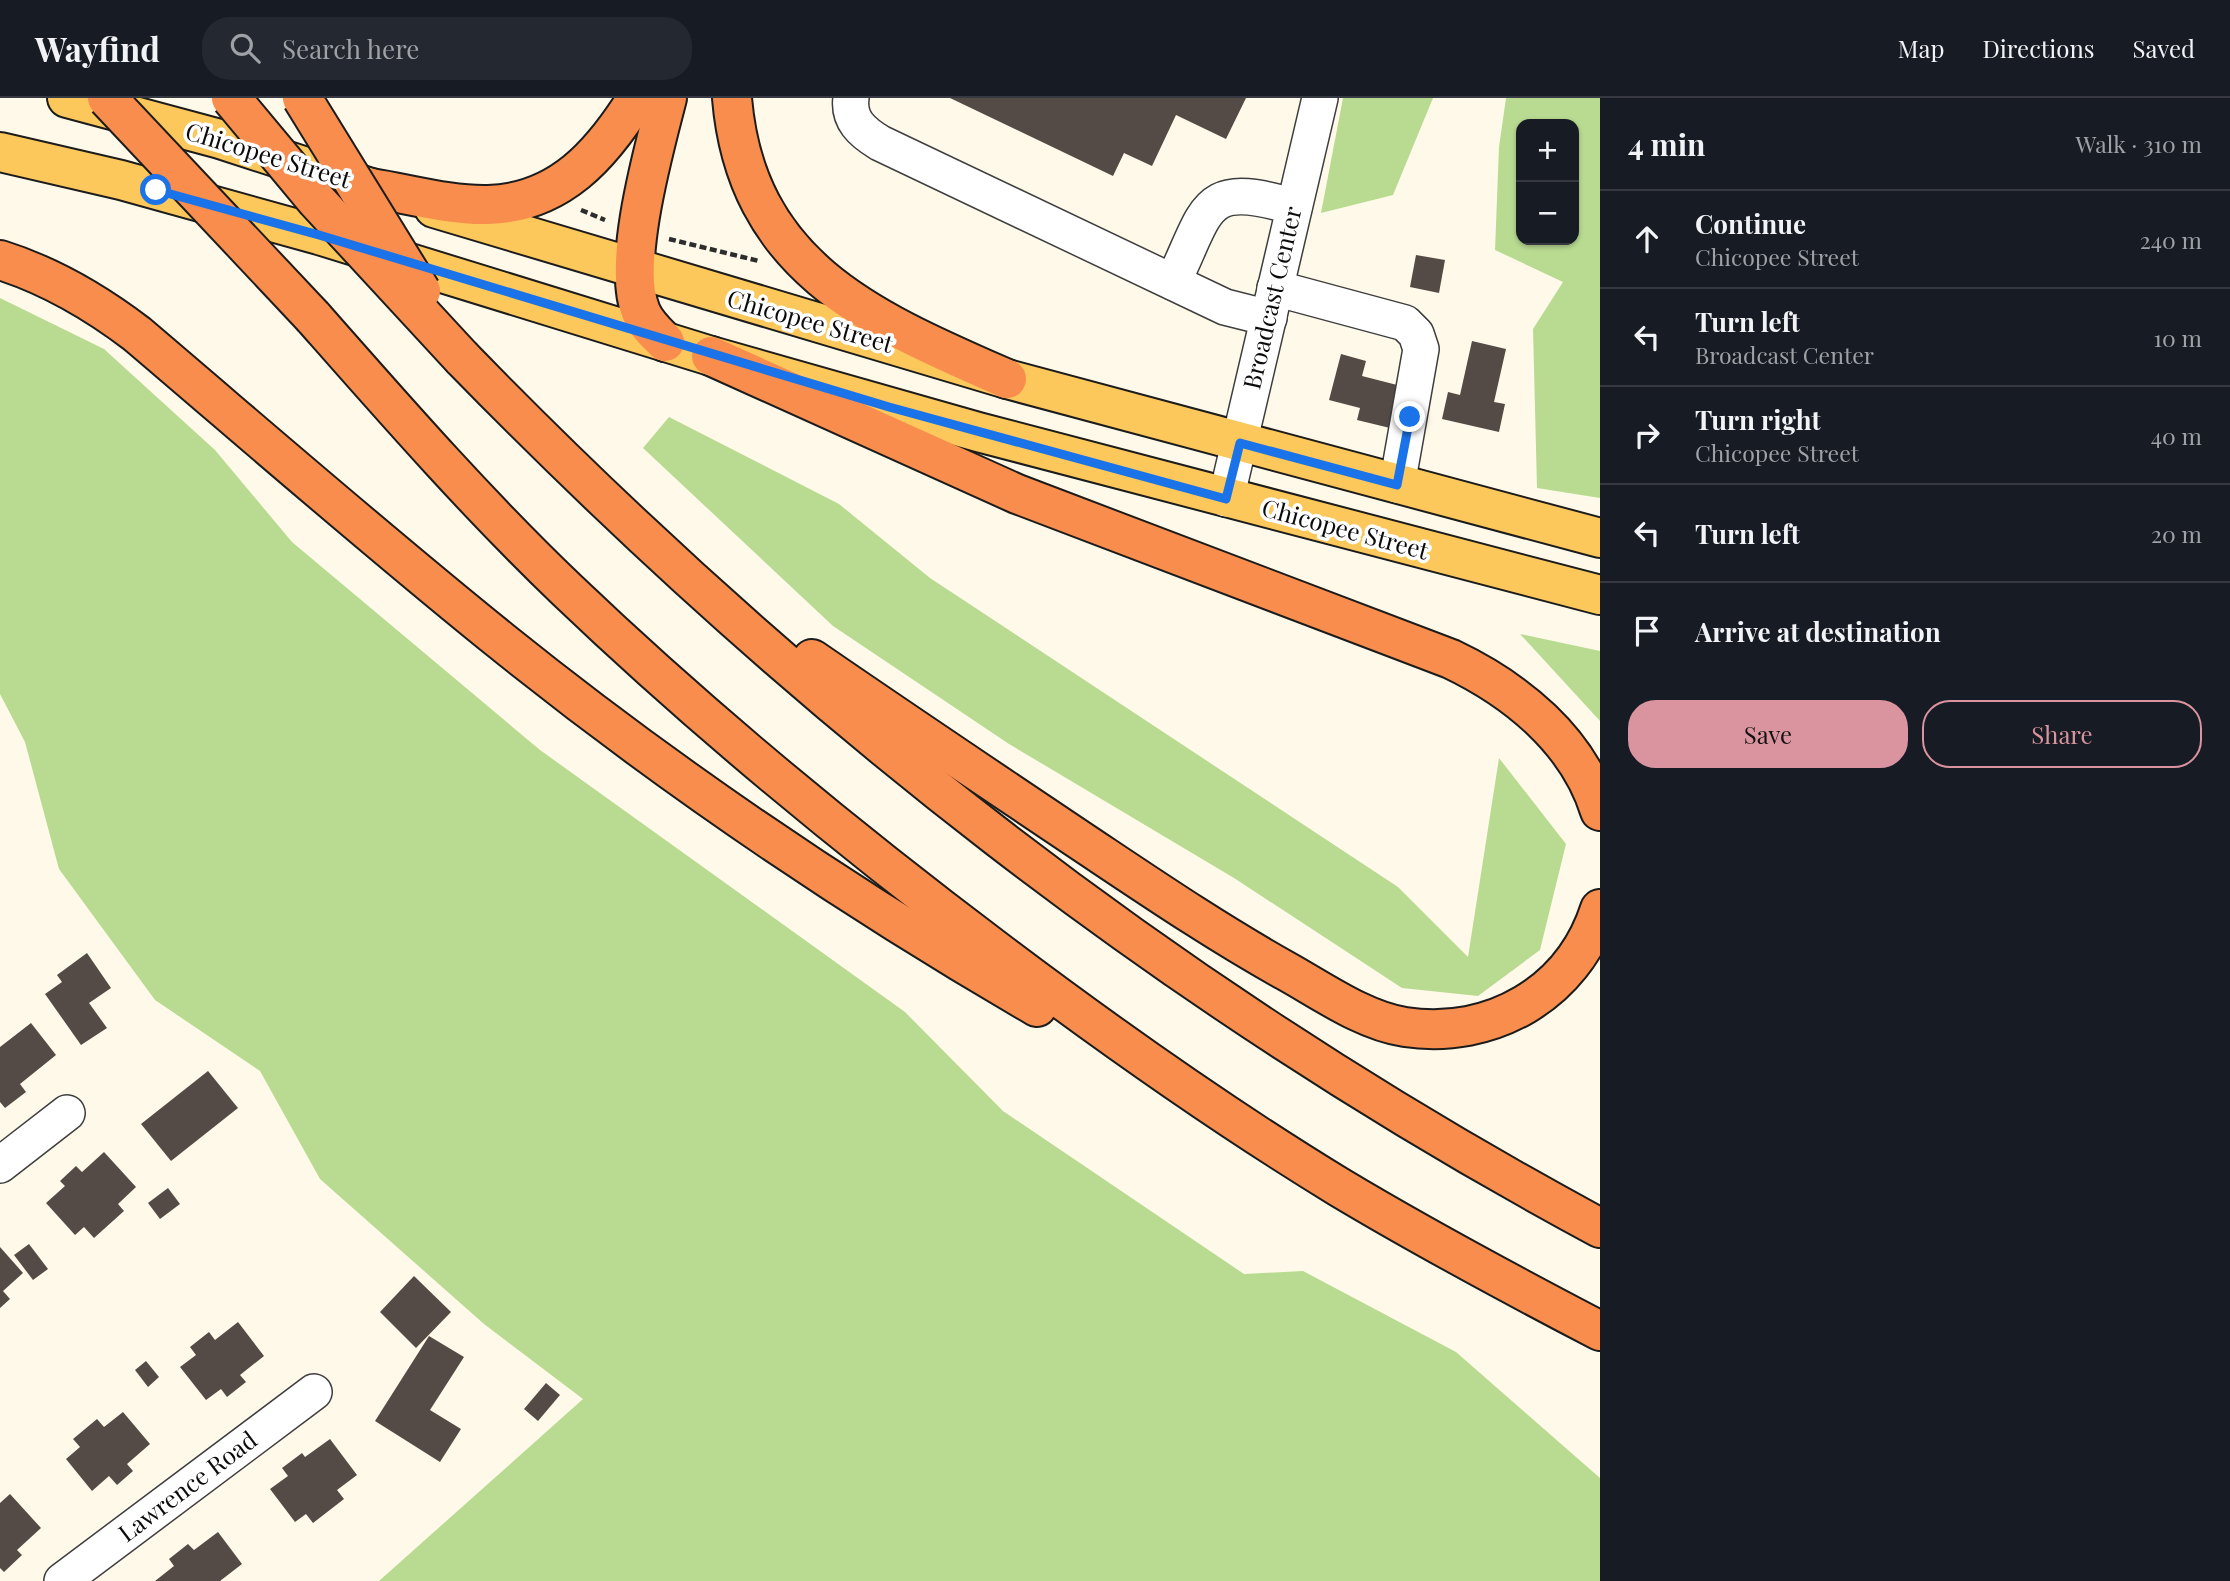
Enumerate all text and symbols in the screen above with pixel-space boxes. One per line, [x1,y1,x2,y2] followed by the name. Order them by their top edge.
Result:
[202,17,692,80] search box
[35,26,160,70] text: Wayfind
[226,29,264,67] icon: search
[282,31,419,66] text: Search here
[1898,32,1944,64] text: Map
[1982,32,2095,64] text: Directions
[2133,32,2195,64] text: Saved
[182,114,356,195] street label: Chicopee Street
[1516,119,1579,245] map controls
[1516,119,1579,182] button: +
[1628,124,1706,164] text: 4 min
[2076,128,2202,159] text: Walk · 310 m
[140,174,171,205] route start
[1516,182,1579,245] button: −
[1234,203,1308,392] street label: Broadcast Center
[1695,206,1806,241] text: Continue
[1628,220,1666,258] icon: ahead
[2140,224,2202,255] text: 240 m
[1695,241,1859,272] text: Chicopee Street
[724,281,898,359] street label: Chicopee Street
[1695,304,1800,339] text: Turn left
[1628,318,1666,356] icon: left
[2154,322,2202,353] text: 10 m
[1695,339,1874,370] text: Broadcast Center
[1394,401,1425,432] route end
[1695,402,1821,437] text: Turn right
[1628,416,1666,454] icon: right
[2151,420,2202,451] text: 40 m
[1695,437,1859,468] text: Chicopee Street
[1259,490,1433,566] street label: Chicopee Street
[1628,514,1666,552] icon: left
[1695,516,1800,551] text: Turn left
[2151,518,2202,549] text: 20 m
[1628,612,1666,650] icon: arrive
[1695,614,1941,649] text: Arrive at destination
[1628,700,1908,768] button: Save
[1922,700,2202,768] button: Share
[111,1423,263,1548] street label: Lawrence Road

